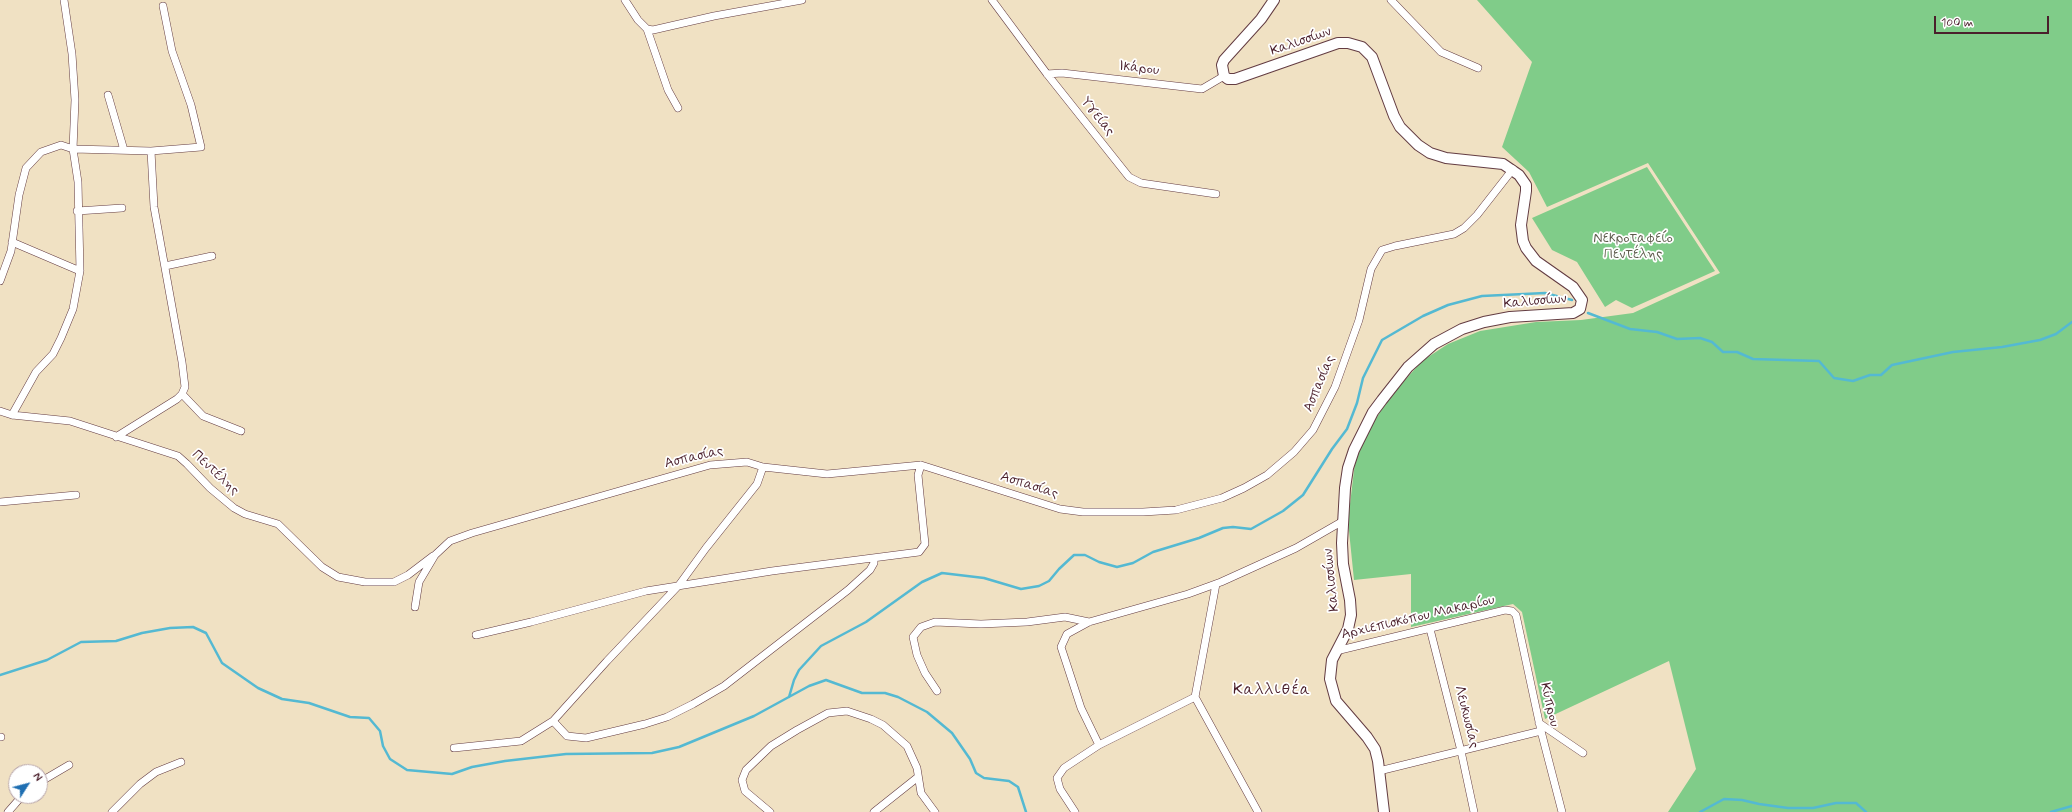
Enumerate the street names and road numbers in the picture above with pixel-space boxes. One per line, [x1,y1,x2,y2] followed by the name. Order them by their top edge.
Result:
[1268,24,1334,60] street label: Καλισσίων
[1118,58,1160,80] street label: Ικάρου
[1076,94,1118,140] street label: Υγείας
[1503,291,1567,313] street label: Καλισσίων
[1301,353,1339,415] street label: Ασπασίας
[663,443,725,473] street label: Ασπασίας
[188,447,242,499] street label: Πεντέλης
[998,469,1060,503] street label: Ασπασίας
[1320,548,1344,612] street label: Καλισσίων
[1340,592,1496,644] street label: Αρχιεπισκόπου Μακαρίου
[1536,681,1562,729] street label: Κύπρου
[1450,684,1482,750] street label: Λευκωσίας

